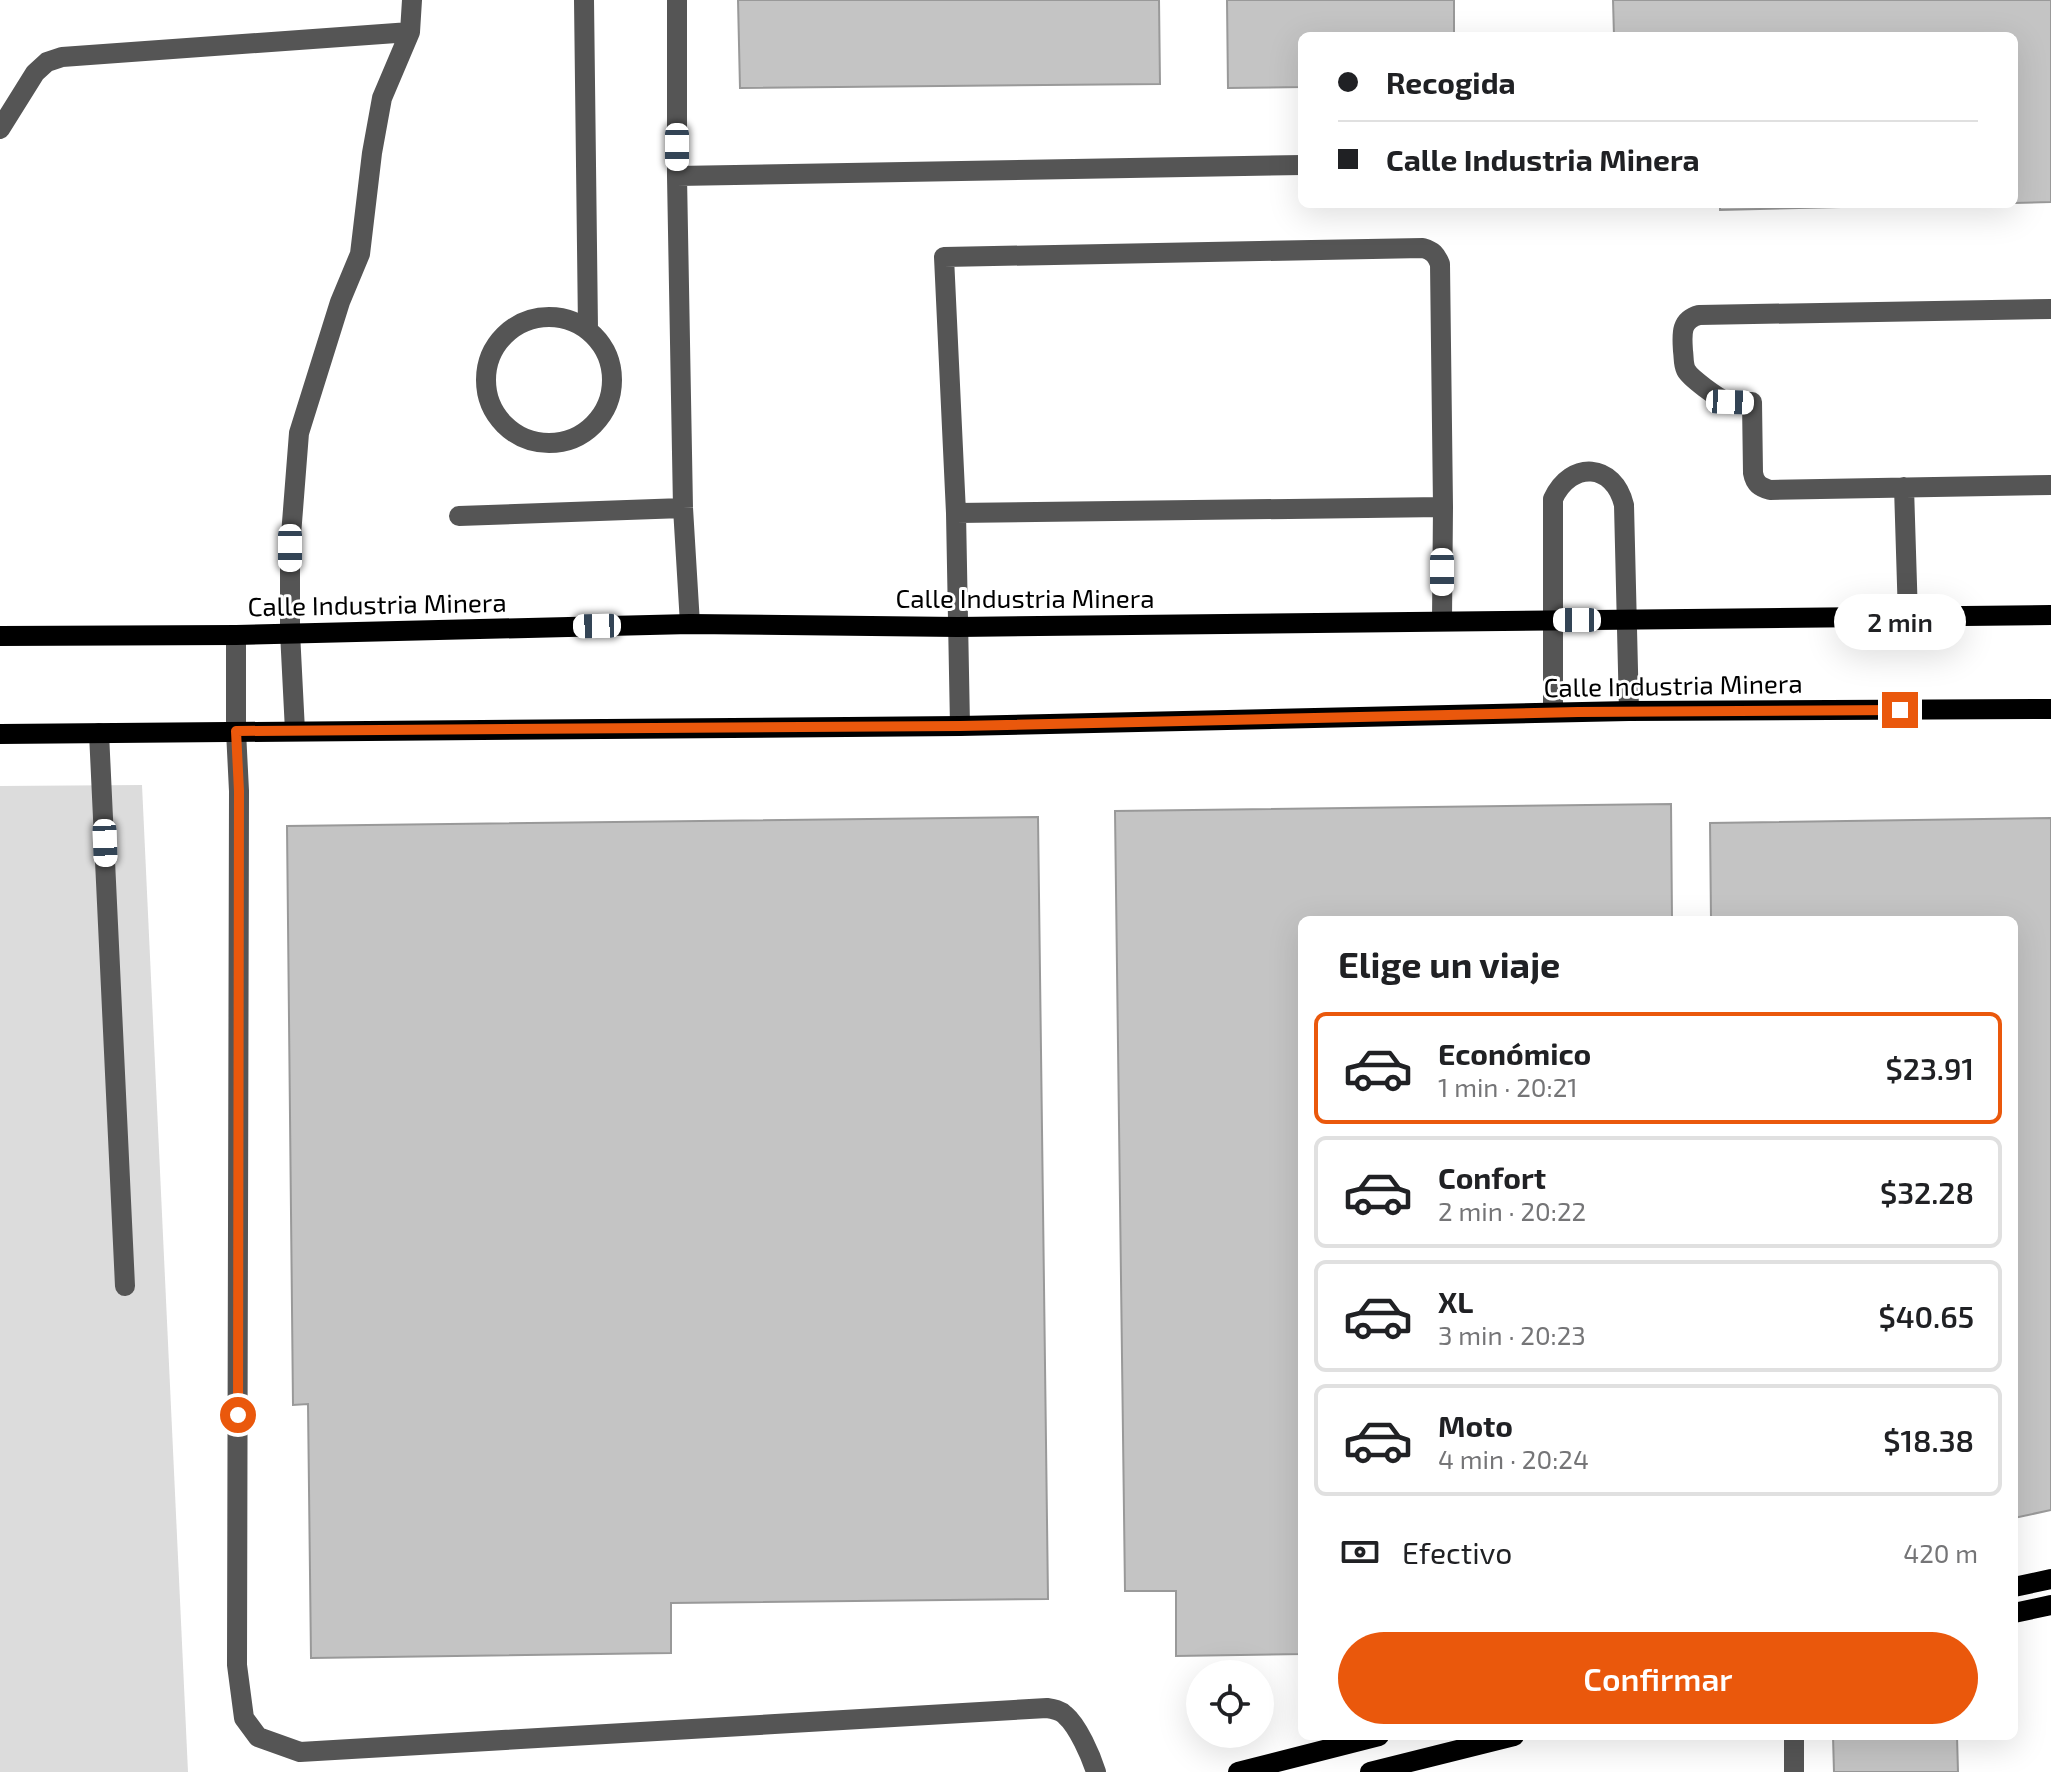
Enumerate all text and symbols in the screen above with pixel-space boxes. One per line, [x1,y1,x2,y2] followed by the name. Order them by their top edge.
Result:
[1386,64,1516,100] text: Recogida
[665,123,689,171] car
[1386,141,1700,177] text: Calle Industria Minera
[1706,389,1754,415] car
[278,524,302,572] car
[1430,548,1454,596] car
[895,582,1155,613] street label: Calle Industria Minera
[247,586,507,621] street label: Calle Industria Minera
[1834,594,1966,650] callout: 2 min
[1867,606,1933,637] text: 2 min
[1553,608,1601,632] car
[573,614,621,638] car
[1543,667,1803,702] street label: Calle Industria Minera
[1882,692,1918,728] route end
[92,819,118,867] car
[1338,942,1560,985] text: Elige un viaje
[1342,1032,1414,1104] icon: car
[1438,1035,1591,1071] text: Económico
[1886,1050,1974,1086] text: $23.91
[1438,1071,1578,1102] text: 1 min · 20:21
[1342,1156,1414,1228] icon: car
[1438,1159,1546,1195] text: Confort
[1880,1174,1974,1210] text: $32.28
[1438,1195,1586,1226] text: 2 min · 20:22
[1342,1280,1414,1352] icon: car
[1438,1283,1473,1319] text: XL
[1878,1298,1974,1334] text: $40.65
[1438,1319,1586,1350] text: 3 min · 20:23
[220,1397,256,1433] route start
[1342,1404,1414,1476] icon: car
[1438,1407,1513,1443] text: Moto
[1883,1422,1974,1458] text: $18.38
[1438,1443,1589,1474] text: 4 min · 20:24
[1338,1530,1382,1574] icon: cash
[1402,1534,1512,1570] text: Efectivo
[1903,1537,1978,1568] text: 420 m
[1338,1632,1978,1724] button: Confirmar
[1186,1660,1274,1748] map controls
[1186,1660,1274,1748] button: locate

